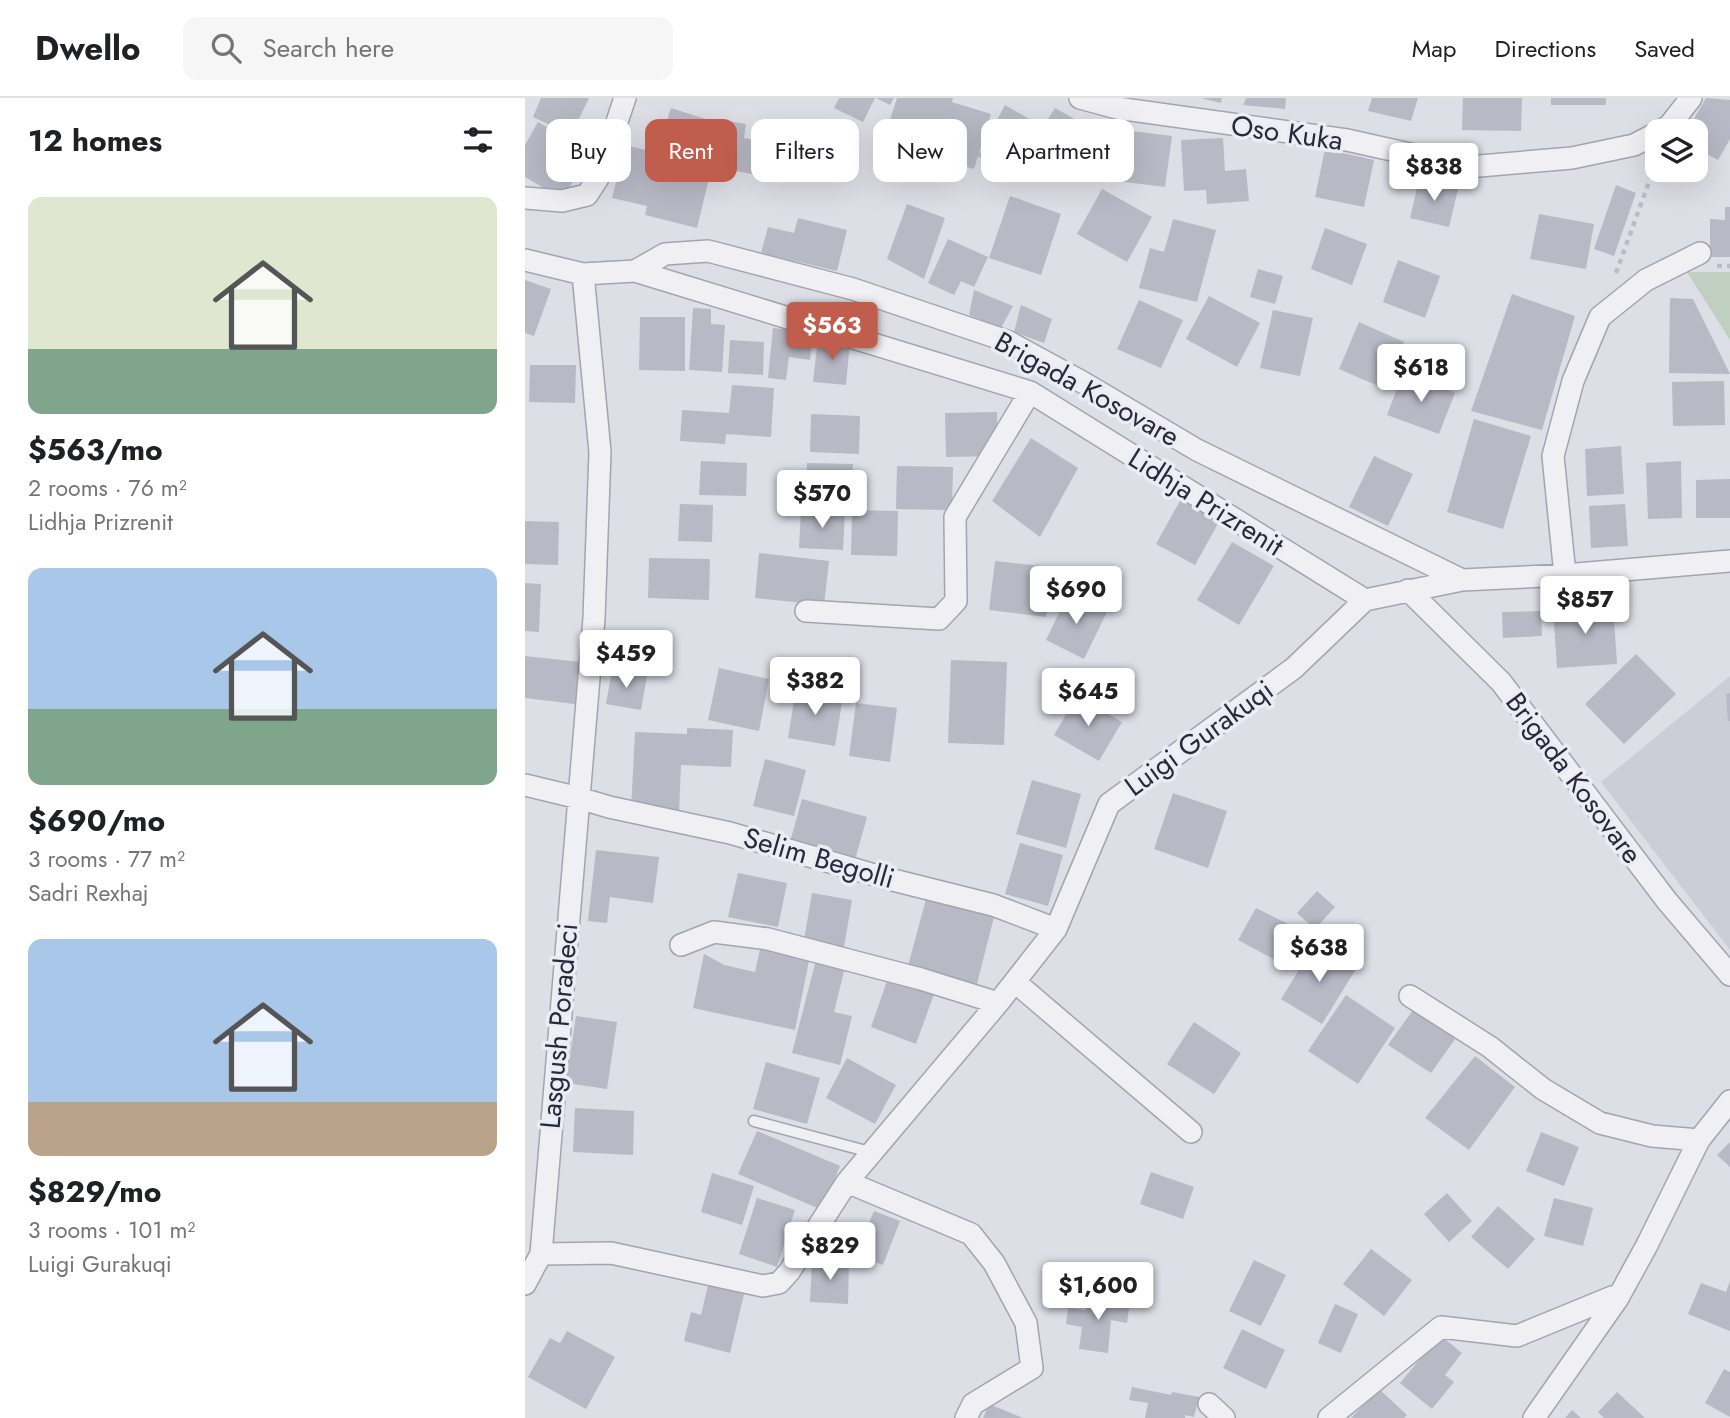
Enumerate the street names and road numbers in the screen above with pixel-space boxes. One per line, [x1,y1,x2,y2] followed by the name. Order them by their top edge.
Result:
[1228,105,1346,161] street label: Oso Kuka
[987,321,1187,457] street label: Brigada Kosovare
[1120,438,1292,566] street label: Lidhja Prizrenit
[1116,670,1282,806] street label: Luigi Gurakuqi
[1496,684,1652,872] street label: Brigada Kosovare
[739,817,899,899] street label: Selim Begolli
[530,921,588,1131] street label: Lasgush Poradeci

